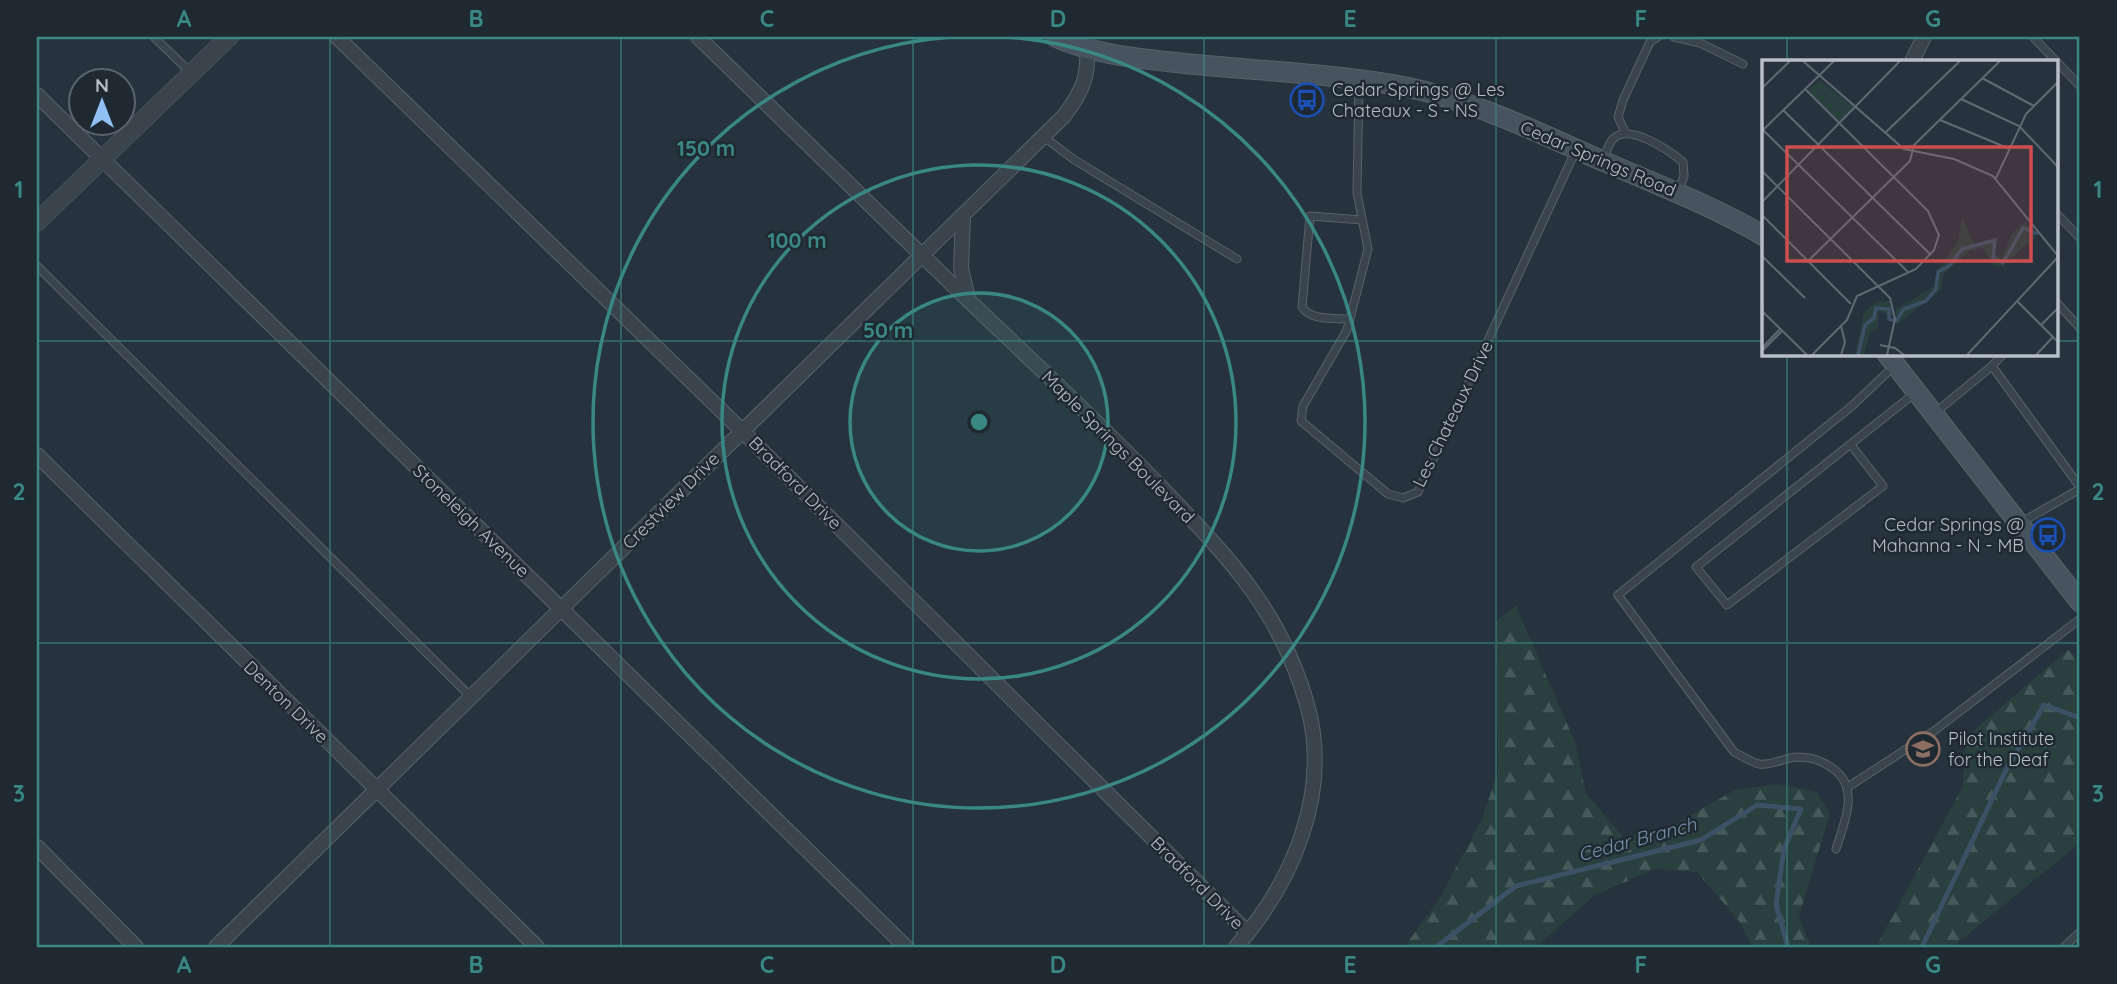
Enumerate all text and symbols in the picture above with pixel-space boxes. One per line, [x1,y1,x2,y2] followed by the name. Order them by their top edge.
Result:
[177,4,192,33] text: A
[468,4,484,33] text: B
[760,4,774,33] text: C
[1050,4,1066,33] text: D
[1343,4,1357,33] text: E
[1635,4,1647,33] text: F
[1925,4,1941,33] text: G
[1762,60,2058,355] inset map
[66,66,136,136] north arrow
[95,73,109,97] text: N
[1332,78,1505,122] place label: Cedar Springs @ Les Chateaux - S - NS
[1288,81,1326,119] bus stop icon: Cedar Springs @ Les Chateaux - S - NS
[1517,115,1679,202] street label: Cedar Springs Road
[677,135,735,161] text: 150 m
[15,175,23,204] text: 1
[2094,175,2102,204] text: 1
[767,227,827,253] text: 100 m
[863,317,913,343] text: 50 m
[1407,337,1498,491] street label: Les Chateaux Drive
[1037,365,1200,528] street label: Maple Springs Boulevard
[967,410,991,434] centre of rings
[744,431,847,534] street label: Bradford Drive
[617,447,724,554] street label: Crestview Drive
[408,459,535,582] street label: Stoneleigh Avenue
[12,477,26,506] text: 2
[2091,477,2105,506] text: 2
[1872,513,2024,557] place label: Cedar Springs @ Mahanna - N - MB
[2029,516,2067,554] bus stop icon: Cedar Springs @ Mahanna - N - MB
[239,655,334,748] street label: Denton Drive
[1948,727,2054,771] place label: Pilot Institute for the Deaf
[1904,730,1942,768] school or university icon: Pilot Institute for the Deaf
[13,779,25,808] text: 3
[2092,779,2104,808] text: 3
[1575,811,1700,866] water label: Cedar Branch
[1146,831,1249,934] street label: Bradford Drive
[177,950,192,979] text: A
[468,950,484,979] text: B
[760,950,774,979] text: C
[1050,950,1066,979] text: D
[1343,950,1357,979] text: E
[1635,950,1647,979] text: F
[1925,950,1941,979] text: G

